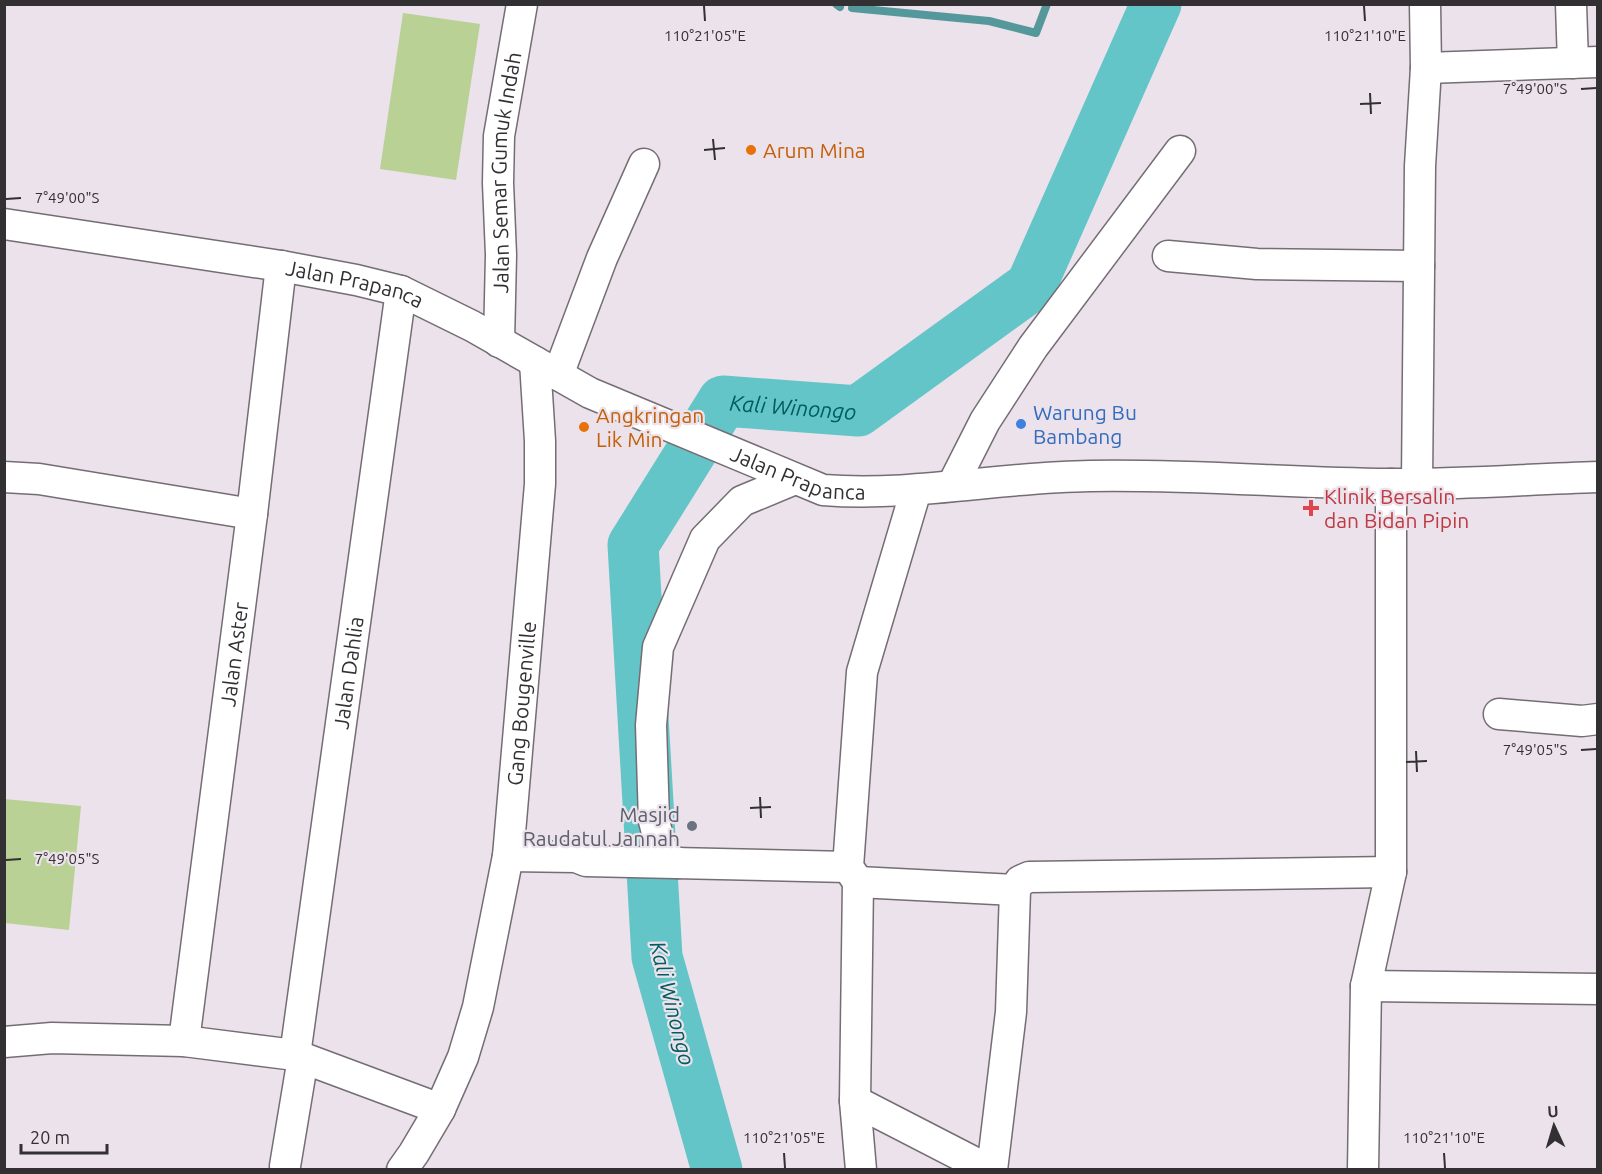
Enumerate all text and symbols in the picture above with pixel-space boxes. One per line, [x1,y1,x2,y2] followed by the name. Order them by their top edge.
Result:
[664,27,746,44] text: 110°21'05"E
[1324,27,1406,44] text: 110°21'10"E
[486,50,525,294] street label: Jalan Semar Gumuk Indah
[1503,80,1567,97] text: 7°49'00"S
[763,138,866,162] place label: Arum Mina
[744,143,758,157] marker: Arum Mina
[35,189,99,206] text: 7°49'00"S
[284,255,428,312] street label: Jalan Prapanca
[729,389,857,423] water label: Kali Winongo
[1033,400,1137,448] place label: Warung Bu Bambang
[596,403,704,451] place label: Angkringan Lik Min
[1014,417,1028,431] marker: Warung Bu Bambang
[577,420,591,434] marker: Angkringan Lik Min
[727,441,866,504] street label: Jalan Prapanca
[1324,484,1469,532] place label: Klinik Bersalin dan Bidan Pipin
[1302,499,1320,517] marker: Klinik Bersalin dan Bidan Pipin
[215,601,253,708] street label: Jalan Aster
[328,615,368,730] street label: Jalan Dahlia
[502,620,540,787] street label: Gang Bougenville
[1503,741,1567,758] text: 7°49'05"S
[523,802,680,850] place label: Masjid Raudatul Jannah
[685,819,699,833] marker: Masjid Raudatul Jannah
[35,850,99,867] text: 7°49'05"S
[646,938,700,1068] water label: Kali Winongo
[1524,1096,1584,1156] north arrow
[1547,1102,1559,1120] text: U
[21,1117,106,1155] scale bar
[30,1127,70,1147] text: 20 m
[743,1129,825,1146] text: 110°21'05"E
[1403,1129,1485,1146] text: 110°21'10"E

